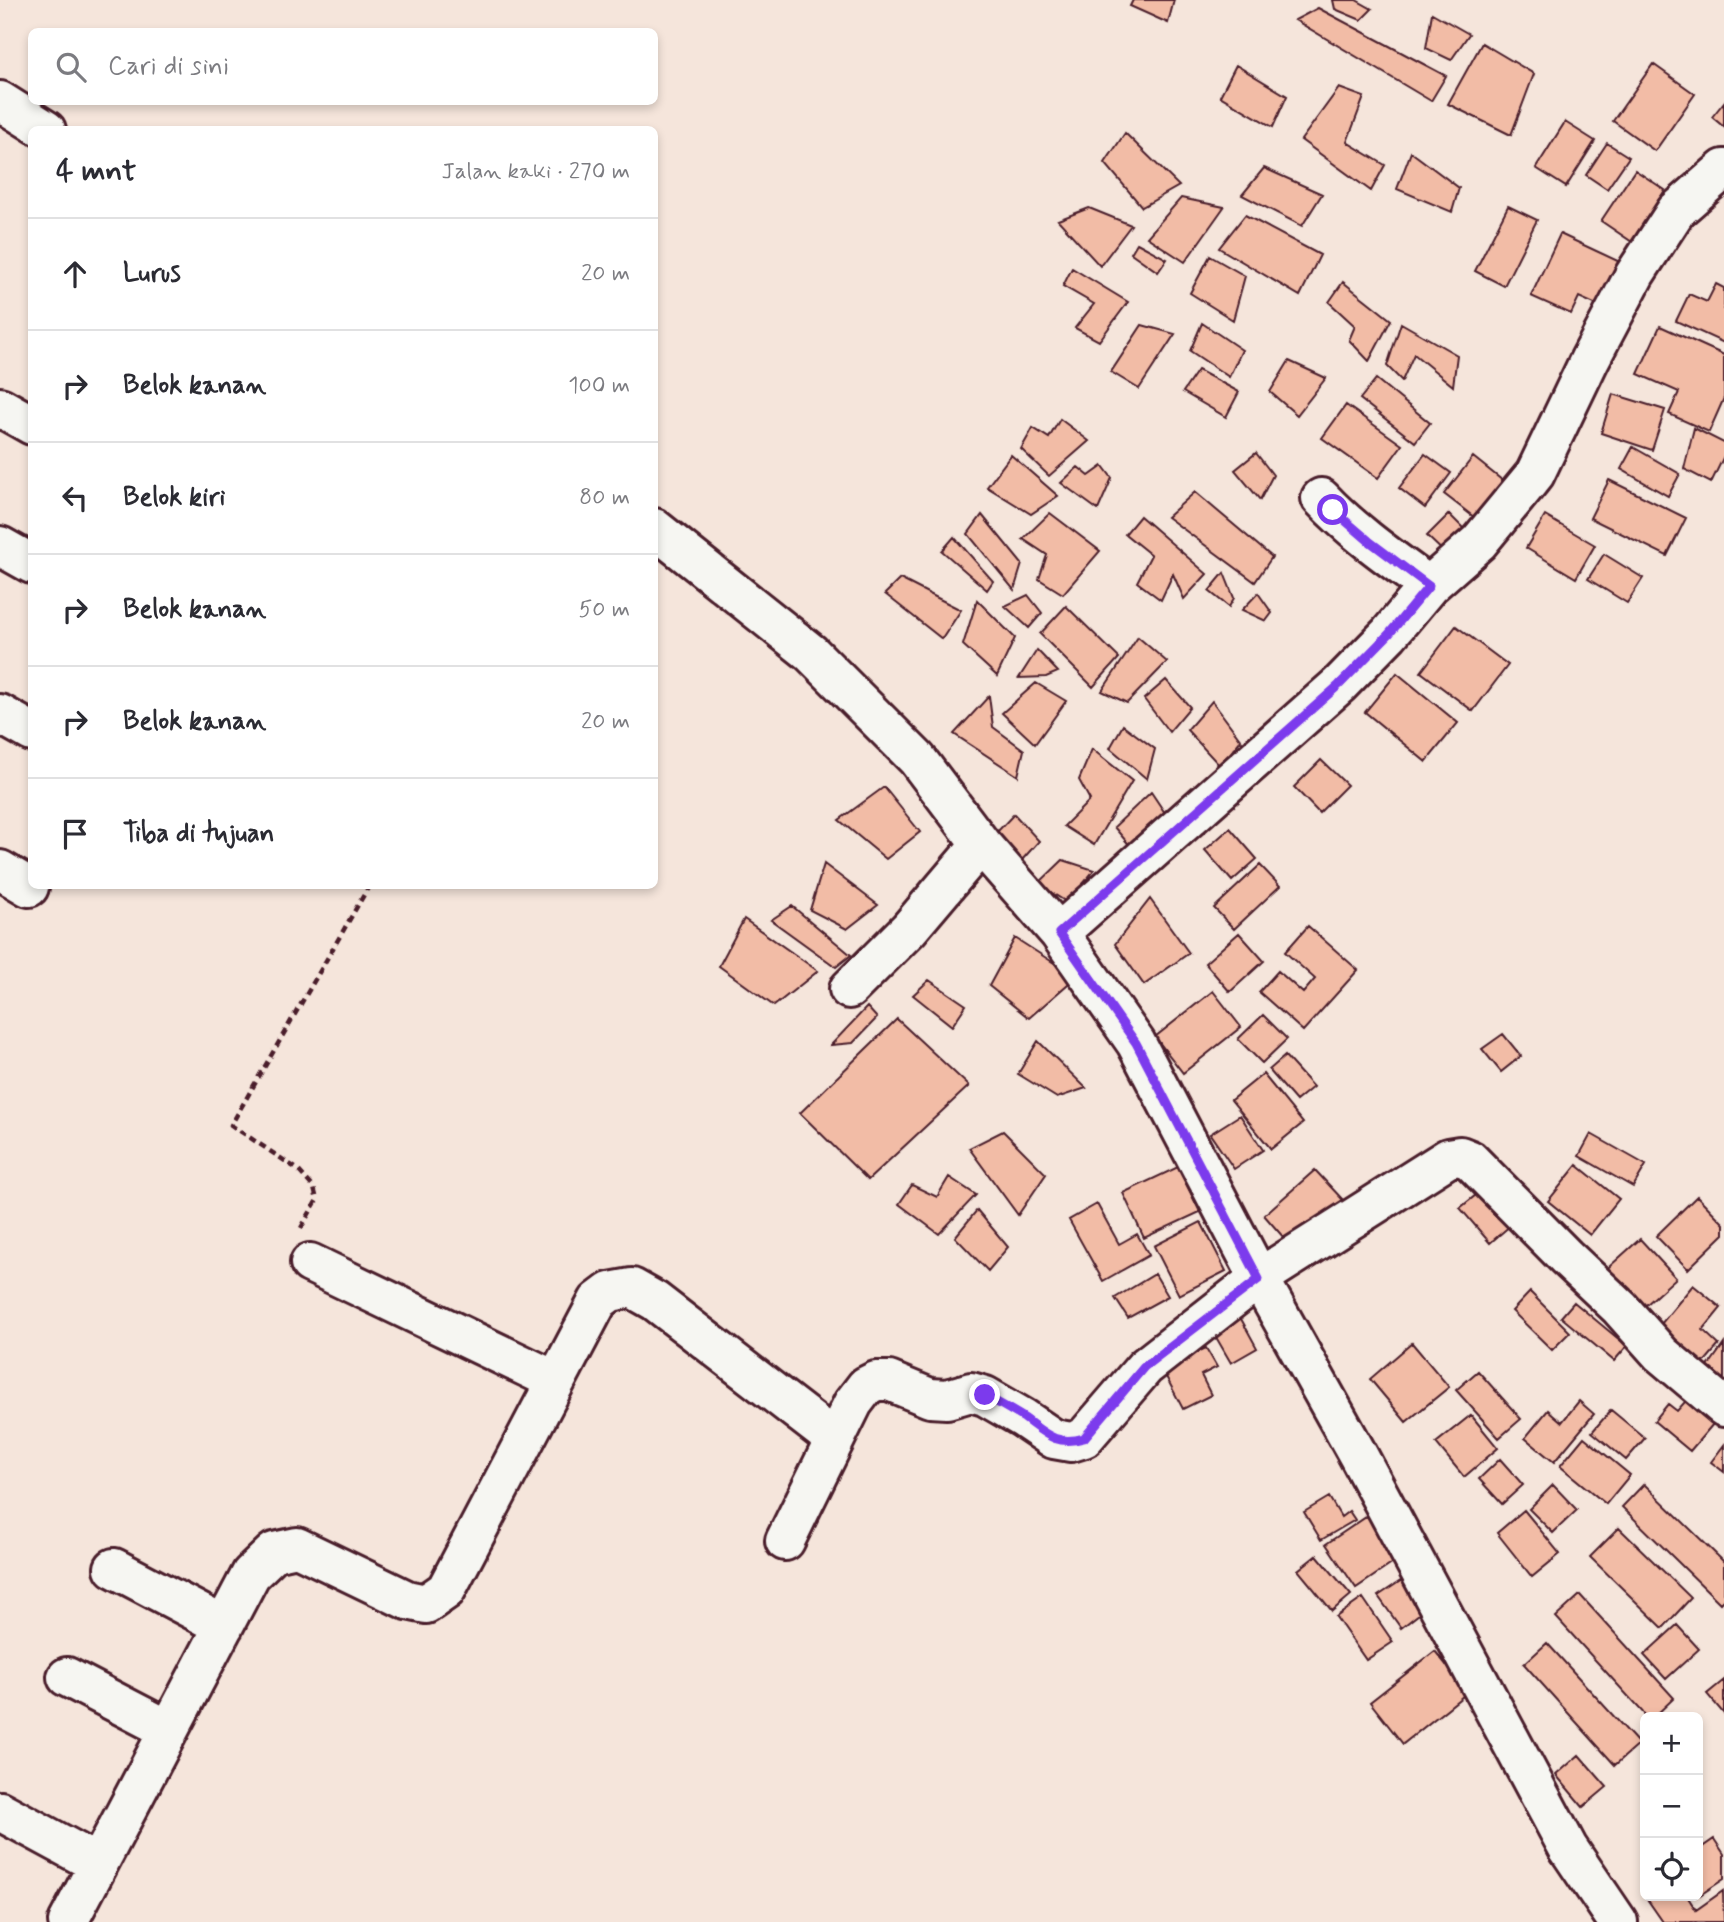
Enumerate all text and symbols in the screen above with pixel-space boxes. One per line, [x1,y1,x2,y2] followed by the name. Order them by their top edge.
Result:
[28,28,658,105] search box
[52,48,90,86] icon: search
[108,50,229,84] text: Cari di sini
[56,152,136,191] text: 4 mnt
[441,157,630,187] text: Jalan kaki · 270 m
[56,255,94,293] icon: ahead
[123,257,181,291] text: Lurus
[581,259,630,289] text: 20 m
[56,367,94,405] icon: right
[123,369,266,403] text: Belok kanan
[568,371,630,401] text: 100 m
[56,479,94,517] icon: left
[123,481,225,515] text: Belok kiri
[579,483,630,513] text: 80 m
[1317,494,1348,525] route start
[56,591,94,629] icon: right
[123,593,266,627] text: Belok kanan
[579,595,630,625] text: 50 m
[56,703,94,741] icon: right
[123,705,266,739] text: Belok kanan
[581,707,630,737] text: 20 m
[56,815,94,853] icon: arrive
[123,817,274,851] text: Tiba di tujuan
[969,1379,1000,1410] route end
[1640,1712,1703,1901] map controls
[1640,1712,1703,1775] button: +
[1640,1775,1703,1838] button: −
[1640,1838,1703,1901] button: locate

